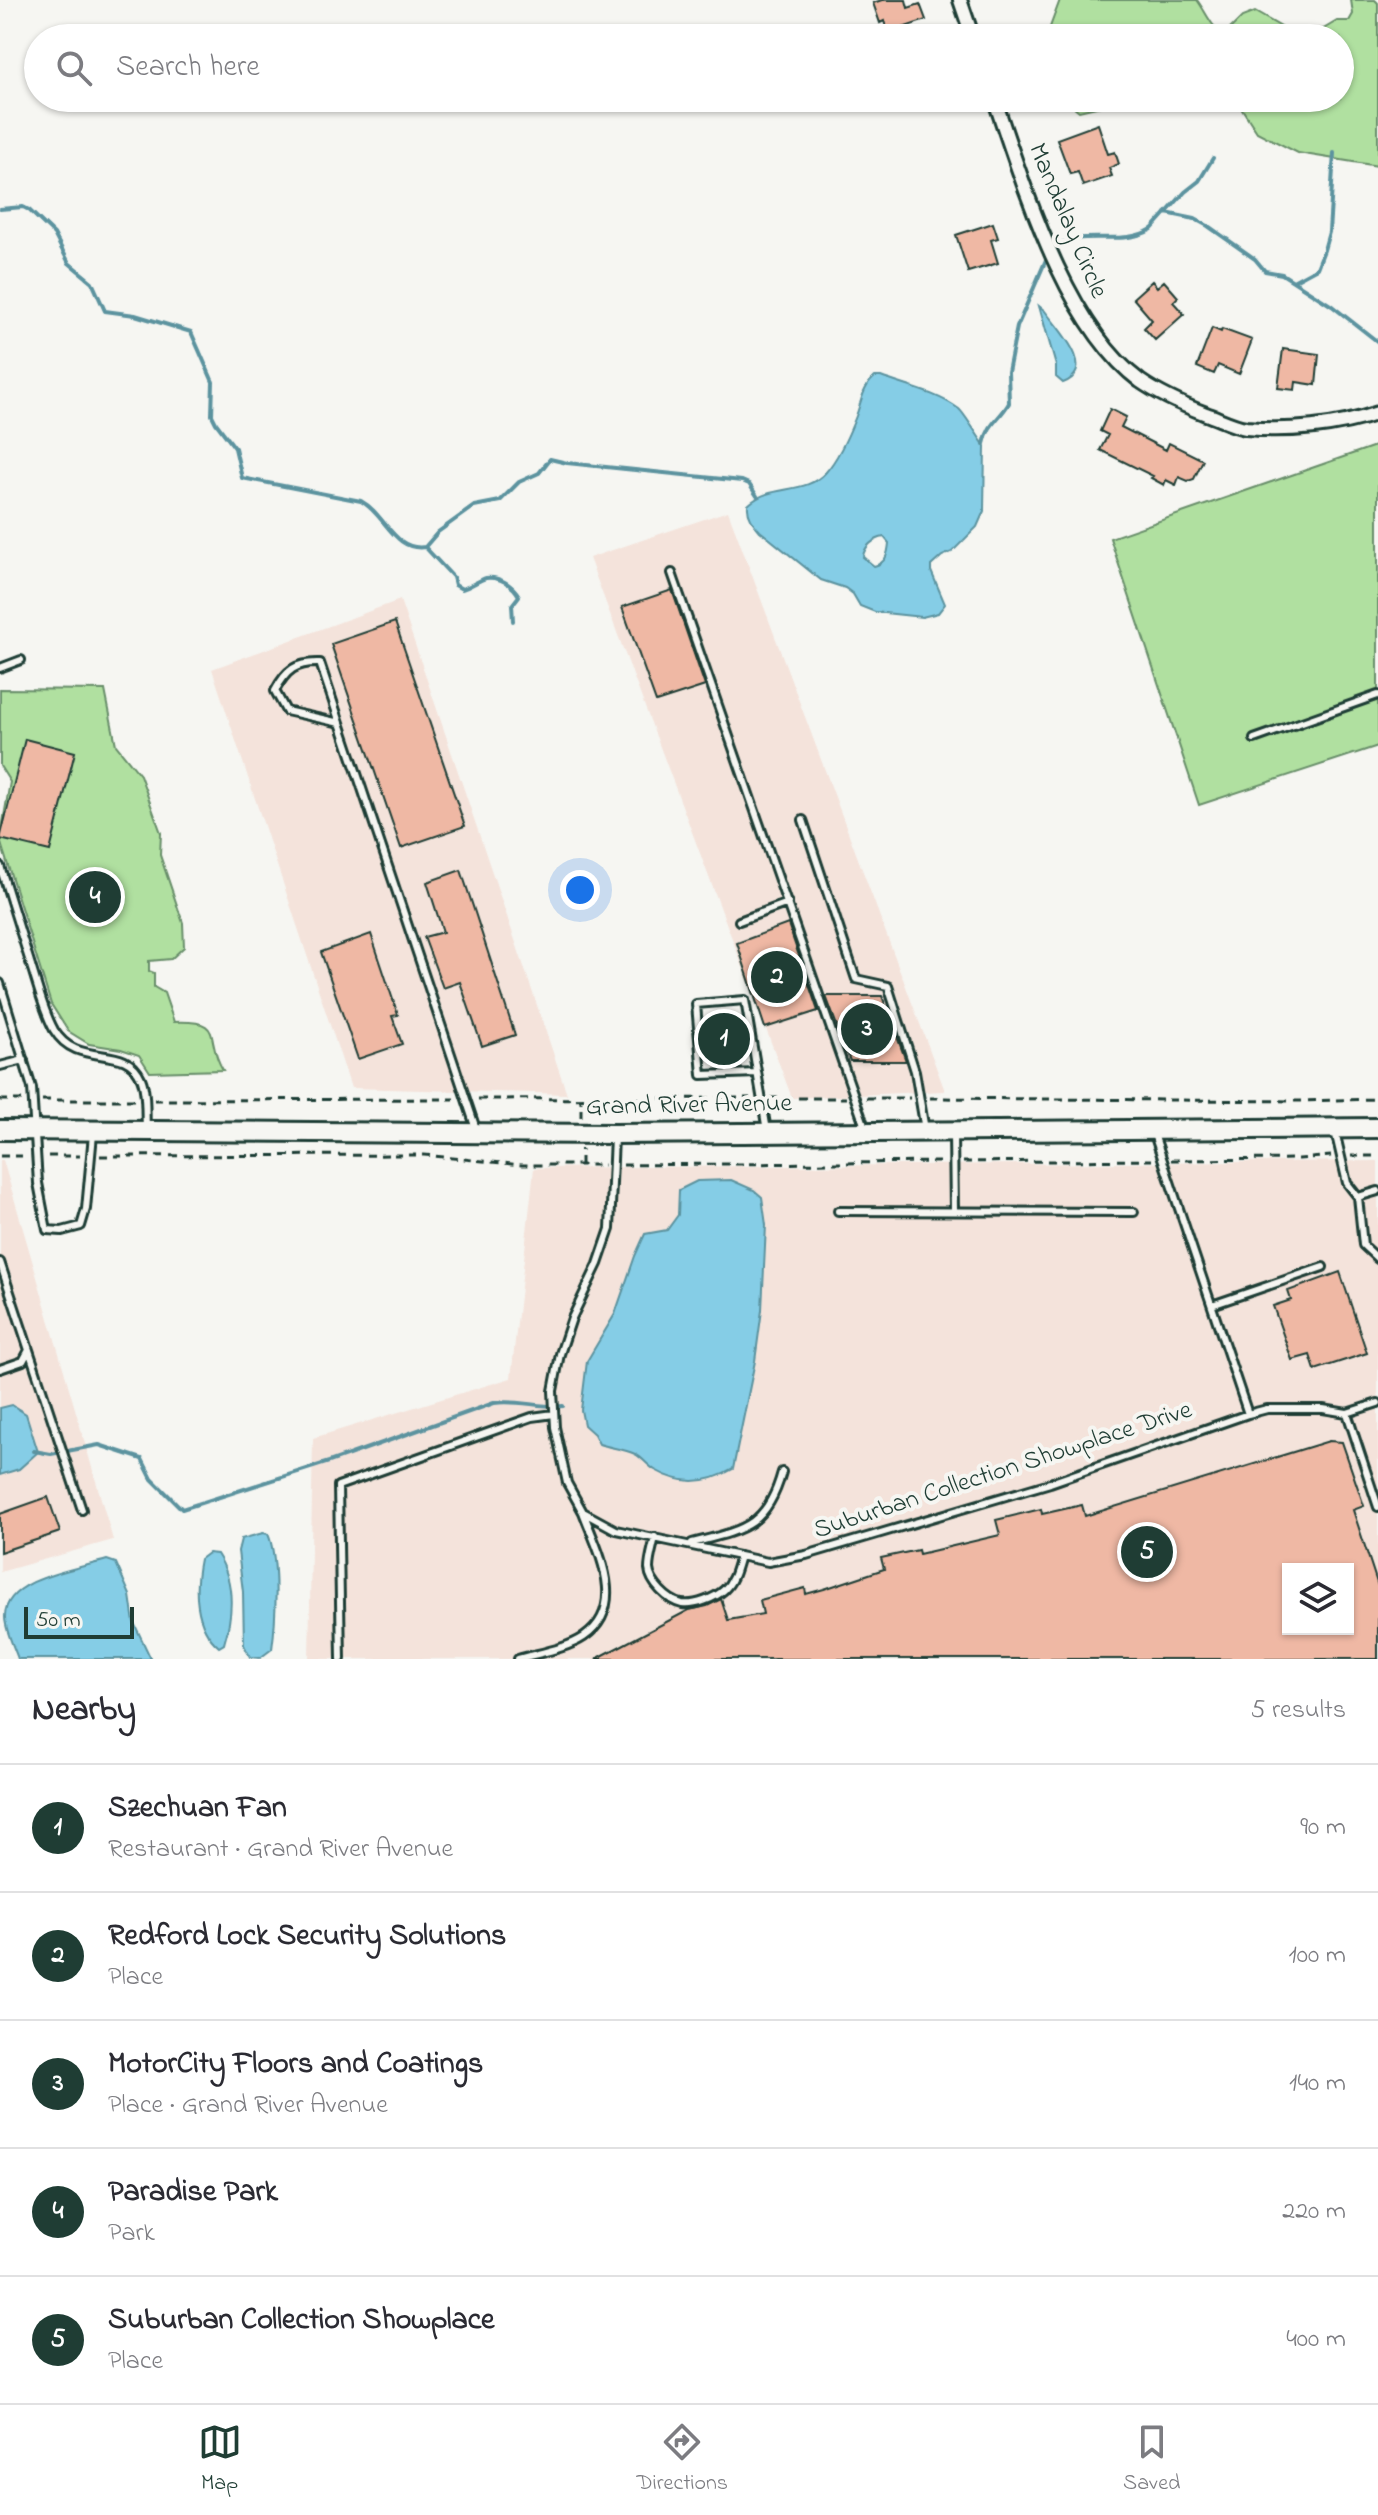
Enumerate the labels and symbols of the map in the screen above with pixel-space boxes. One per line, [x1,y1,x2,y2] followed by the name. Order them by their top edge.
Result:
[1017,138,1117,305] street label: Mandalay Circle
[69,867,121,927] pin: 4
[560,870,600,910] your location
[751,947,803,1007] pin: 2
[841,999,893,1059] pin: 3
[698,1009,750,1069] pin: 1
[586,1085,793,1127] street label: Grand River Avenue
[809,1392,1197,1550] street label: Suburban Collection Showplace Drive
[1121,1522,1173,1582] pin: 5
[24,1603,134,1639] scale bar

